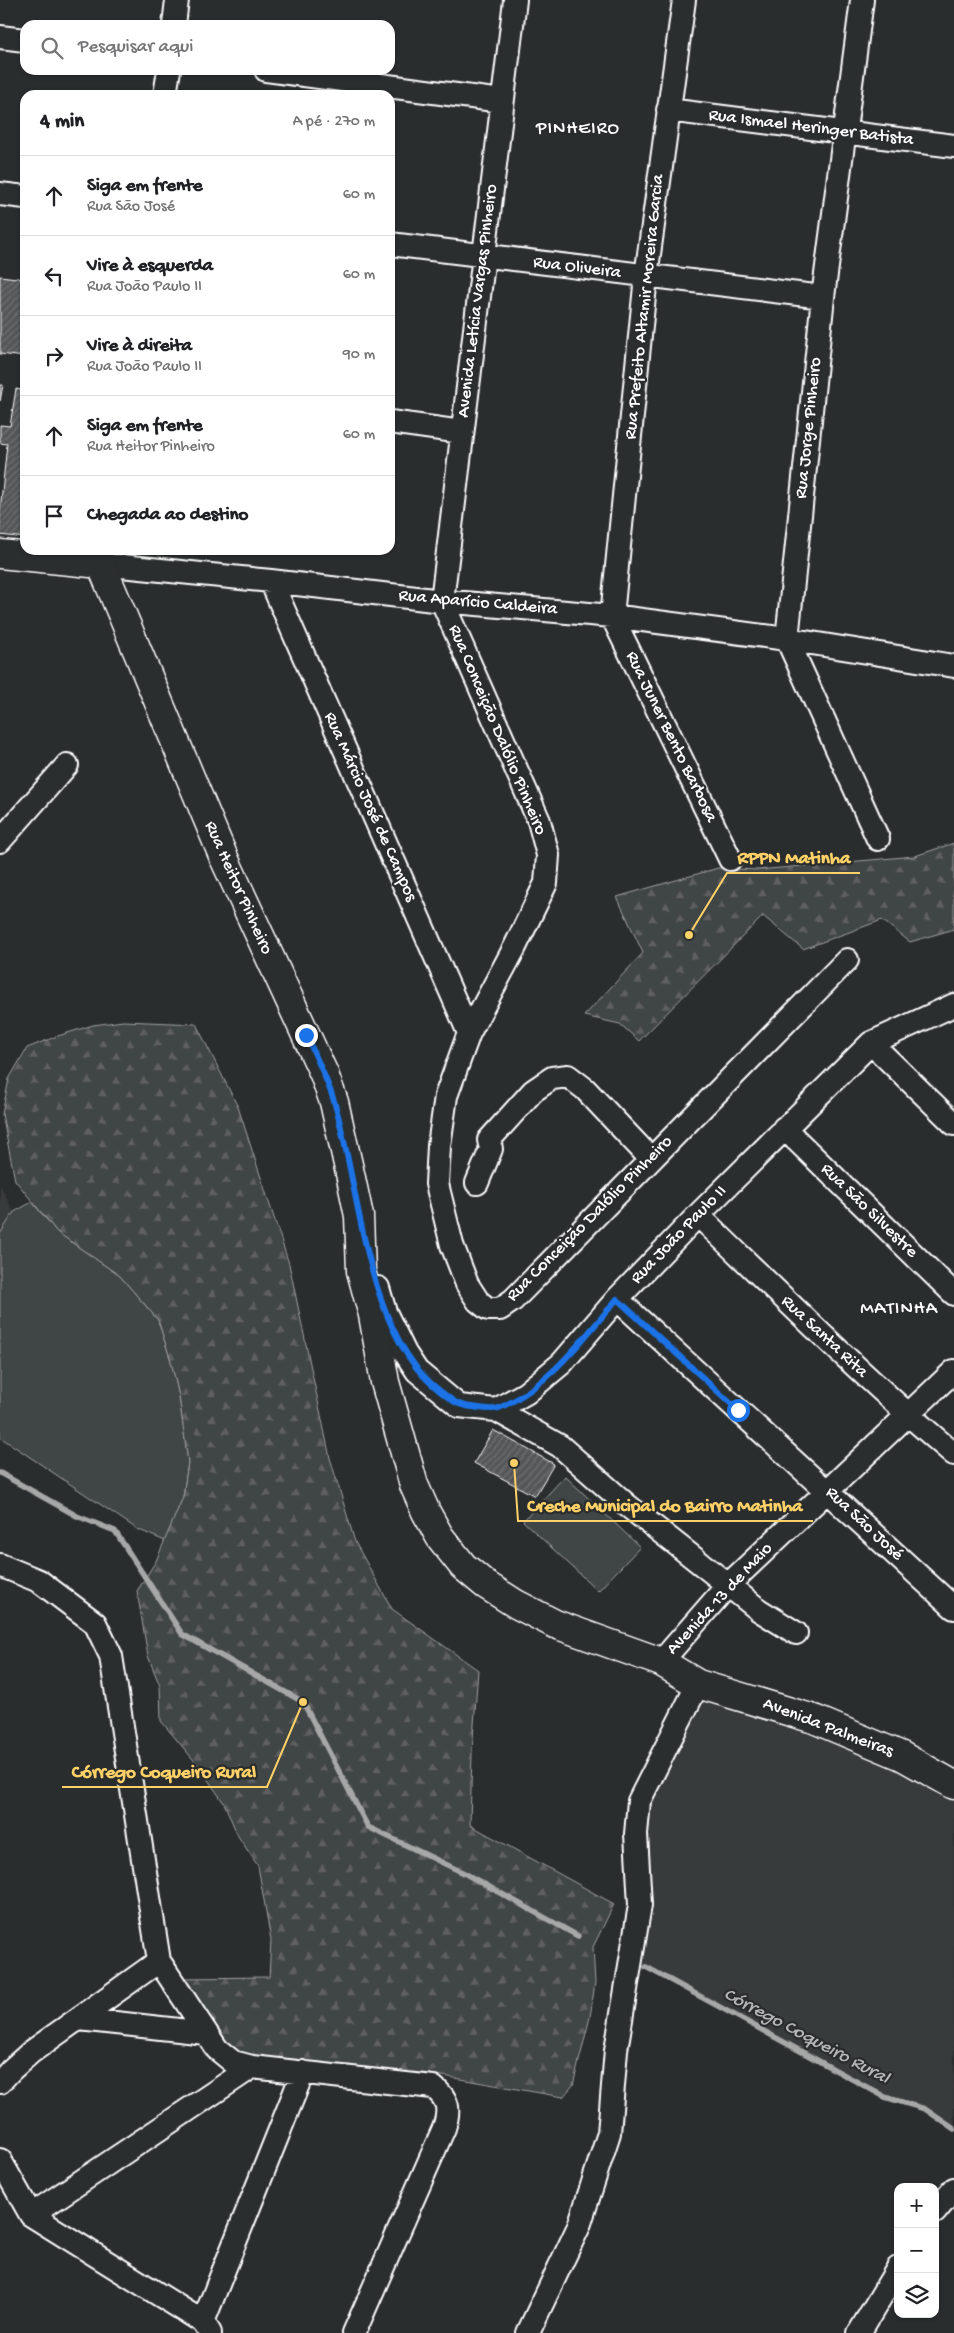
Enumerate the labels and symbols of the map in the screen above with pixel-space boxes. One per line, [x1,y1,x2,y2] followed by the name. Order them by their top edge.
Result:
[707,105,916,151] street label: Rua Ismael Heringer Batista
[535,118,620,141] district label: PINHEIRO
[621,172,669,441] street label: Rua Prefeito Altamir Moreira Garcia
[453,183,503,419] street label: Avenida Letícia Vargas Pinheiro
[532,252,623,284] street label: Rua Oliveira
[791,356,827,500] street label: Rua Jorge Pinheiro
[398,586,559,620] street label: Rua Aparício Caldeira
[443,622,551,838] street label: Rua Conceição Dalólio Pinheiro
[620,648,722,827] street label: Rua Juner Bento Barbosa
[319,709,422,906] street label: Rua Márcio José de Campos
[199,818,277,958] street label: Rua Heitor Pinheiro
[727,839,860,873] callout: RPPN Matinha
[736,848,852,871] text: RPPN Matinha
[295,1024,318,1047] route end
[503,1132,677,1306] street label: Rua Conceição Dalólio Pinheiro
[816,1159,923,1263] street label: Rua São Silvestre
[627,1181,731,1289] street label: Rua João Paulo II
[776,1291,873,1383] street label: Rua Santa Rita
[860,1298,939,1321] district label: MATINHA
[727,1399,750,1422] route start
[821,1483,908,1566] street label: Rua São José
[518,1487,813,1521] callout: Creche Municipal do Bairro Matinha
[526,1496,804,1519] text: Creche Municipal do Bairro Matinha
[663,1539,777,1659] street label: Avenida 13 de Maio
[760,1693,897,1763] street label: Avenida Palmeiras
[62,1753,267,1787] callout: Córrego Coqueiro Rural
[71,1762,256,1785] text: Córrego Coqueiro Rural
[719,1984,894,2091] water label: Córrego Coqueiro Rural

